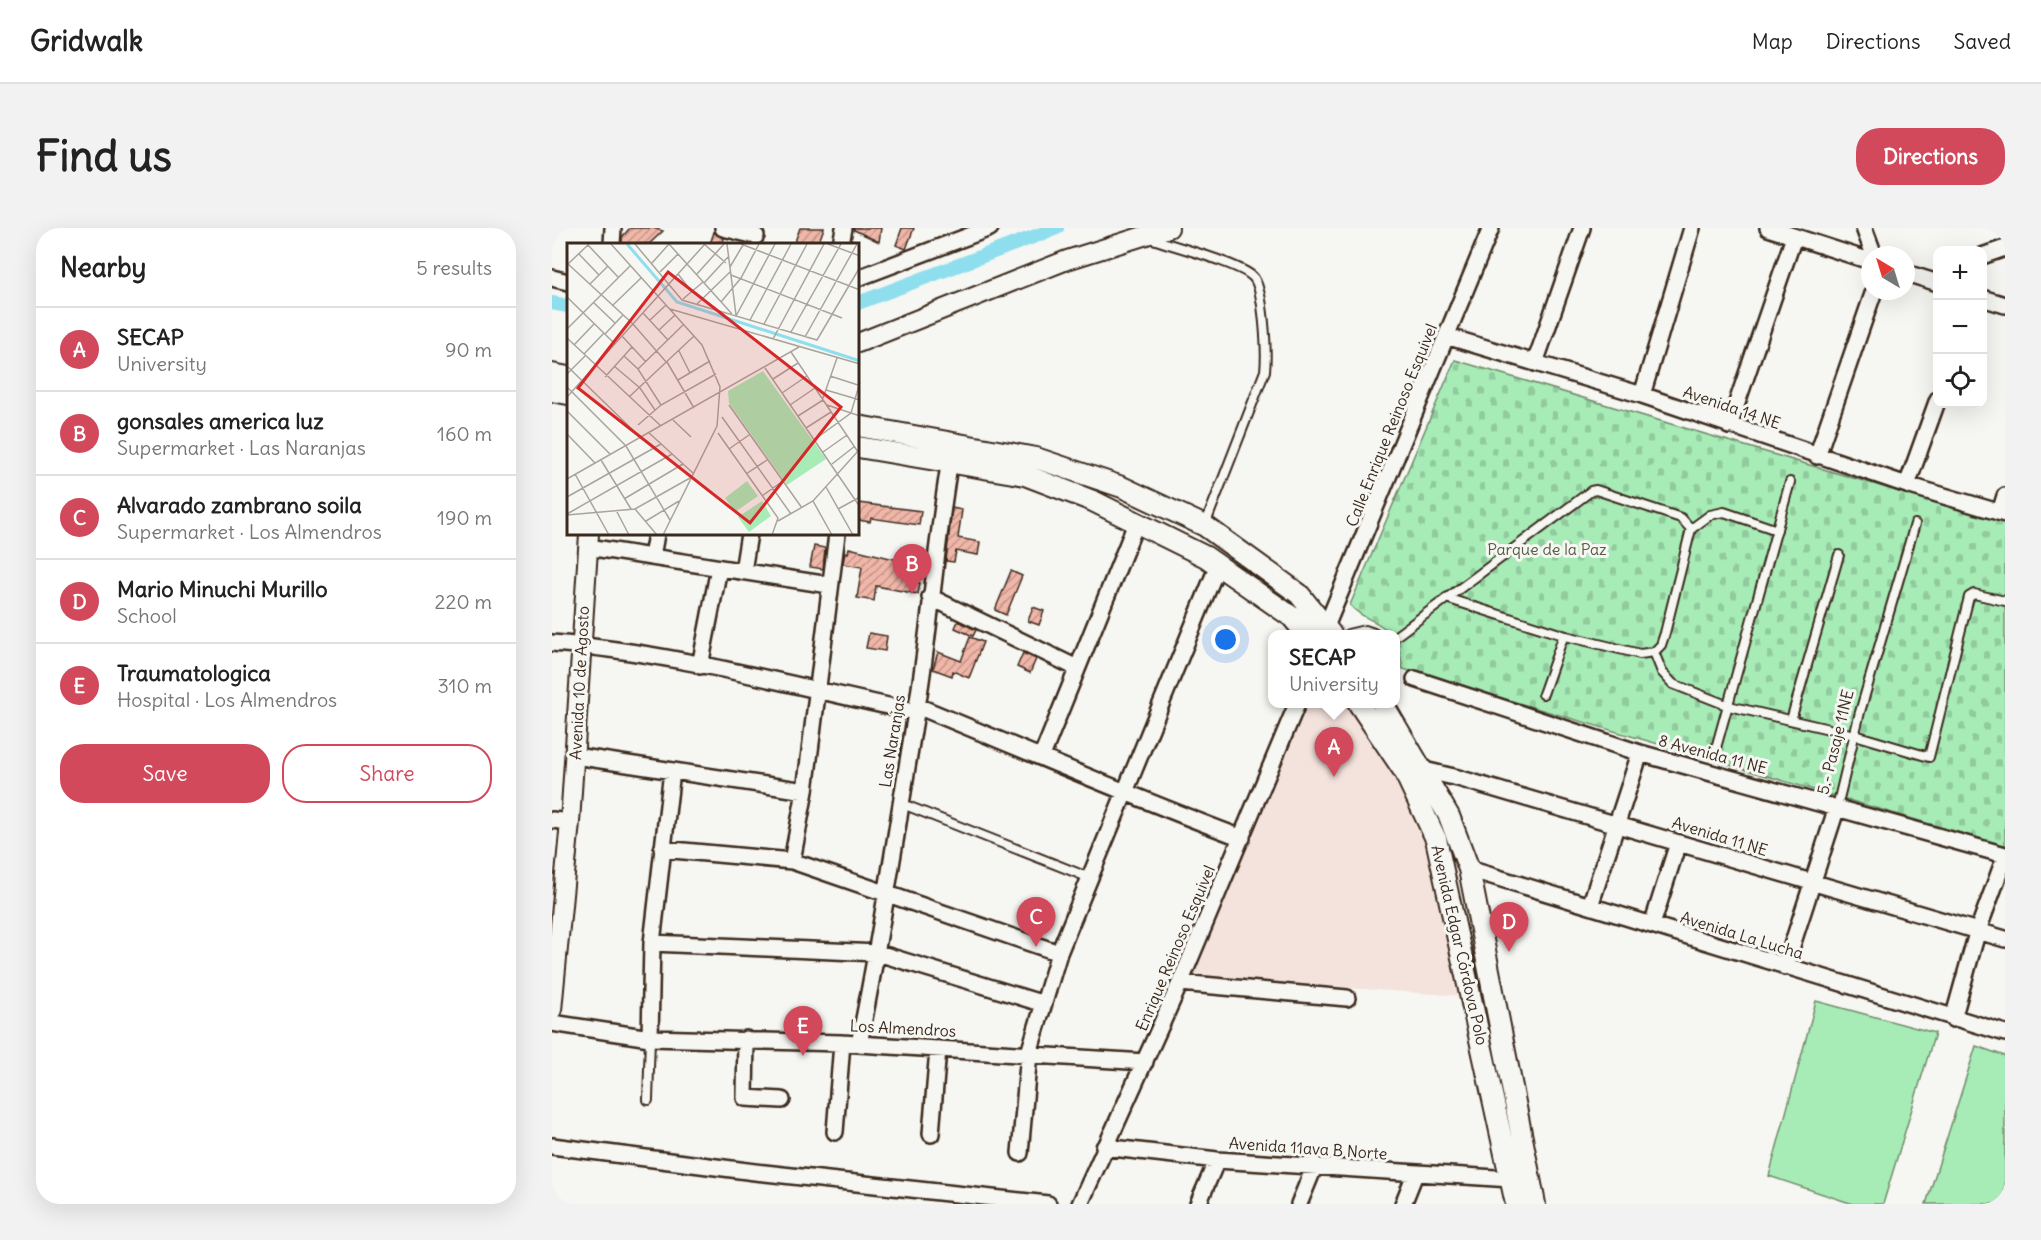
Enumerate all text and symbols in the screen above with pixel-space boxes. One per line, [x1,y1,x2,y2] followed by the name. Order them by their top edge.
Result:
[30,23,143,59] text: Gridwalk
[1752,28,1793,55] text: Map
[1826,28,1920,55] text: Directions
[1953,28,2011,55] text: Saved
[1856,128,2005,185] button: Directions
[36,130,172,182] text: Find us
[567,243,860,536] inset map
[1861,246,1915,300] north arrow
[1933,246,1987,408] map controls
[1933,246,1987,300] button: +
[60,251,146,284] text: Nearby
[416,255,492,280] text: 5 results
[1933,300,1987,354] button: −
[1341,321,1441,529] street label: Calle Enrique Reinoso Esquivel
[117,323,184,351] text: SECAP
[73,337,86,362] text: A
[445,337,492,362] text: 90 m
[117,351,207,376] text: University
[1933,354,1987,408] button: locate
[1681,381,1783,433] street label: Avenida 14 NE
[117,407,324,435] text: gonsales america luz
[73,421,86,446] text: B
[437,421,492,446] text: 160 m
[117,435,366,460] text: Supermarket · Las Naranjas
[117,491,362,519] text: Alvarado zambrano soila
[73,505,86,530] text: C
[437,505,492,530] text: 190 m
[117,519,382,544] text: Supermarket · Los Almendros
[1487,539,1607,559] park label: Parque de la Paz
[892,544,932,594] pin: B
[117,575,328,603] text: Mario Minuchi Murillo
[72,589,87,614] text: D
[435,589,492,614] text: 220 m
[117,603,177,628] text: School
[565,606,593,760] street label: Avenida 10 de Agosto
[1211,625,1240,654] your location
[1268,630,1400,708] popup
[1289,643,1356,671] text: SECAP
[117,659,271,687] text: Traumatologica
[1289,671,1379,696] text: University
[74,673,85,698] text: E
[437,673,492,698] text: 310 m
[117,687,337,712] text: Hospital · Los Almendros
[1812,688,1858,796] street label: 5.- Pasaje 11NE
[875,693,909,789] street label: Las Naranjas
[1314,728,1354,777] pin: A
[1656,730,1770,778] street label: 8 Avenida 11 NE
[60,744,270,803] button: Save
[282,744,492,803] button: Share
[1670,812,1770,860] street label: Avenida 11 NE
[1427,843,1493,1047] street label: Avenida Edgar Córdova Polo
[1131,862,1219,1034] street label: Enrique Reinoso Esquivel
[1016,898,1056,947] pin: C
[1490,902,1528,952] pin: D
[1678,907,1806,963] street label: Avenida La Lucha
[784,1006,822,1056] pin: E
[849,1015,957,1041] street label: Los Almendros
[1228,1132,1388,1164] street label: Avenida 11ava B Norte

